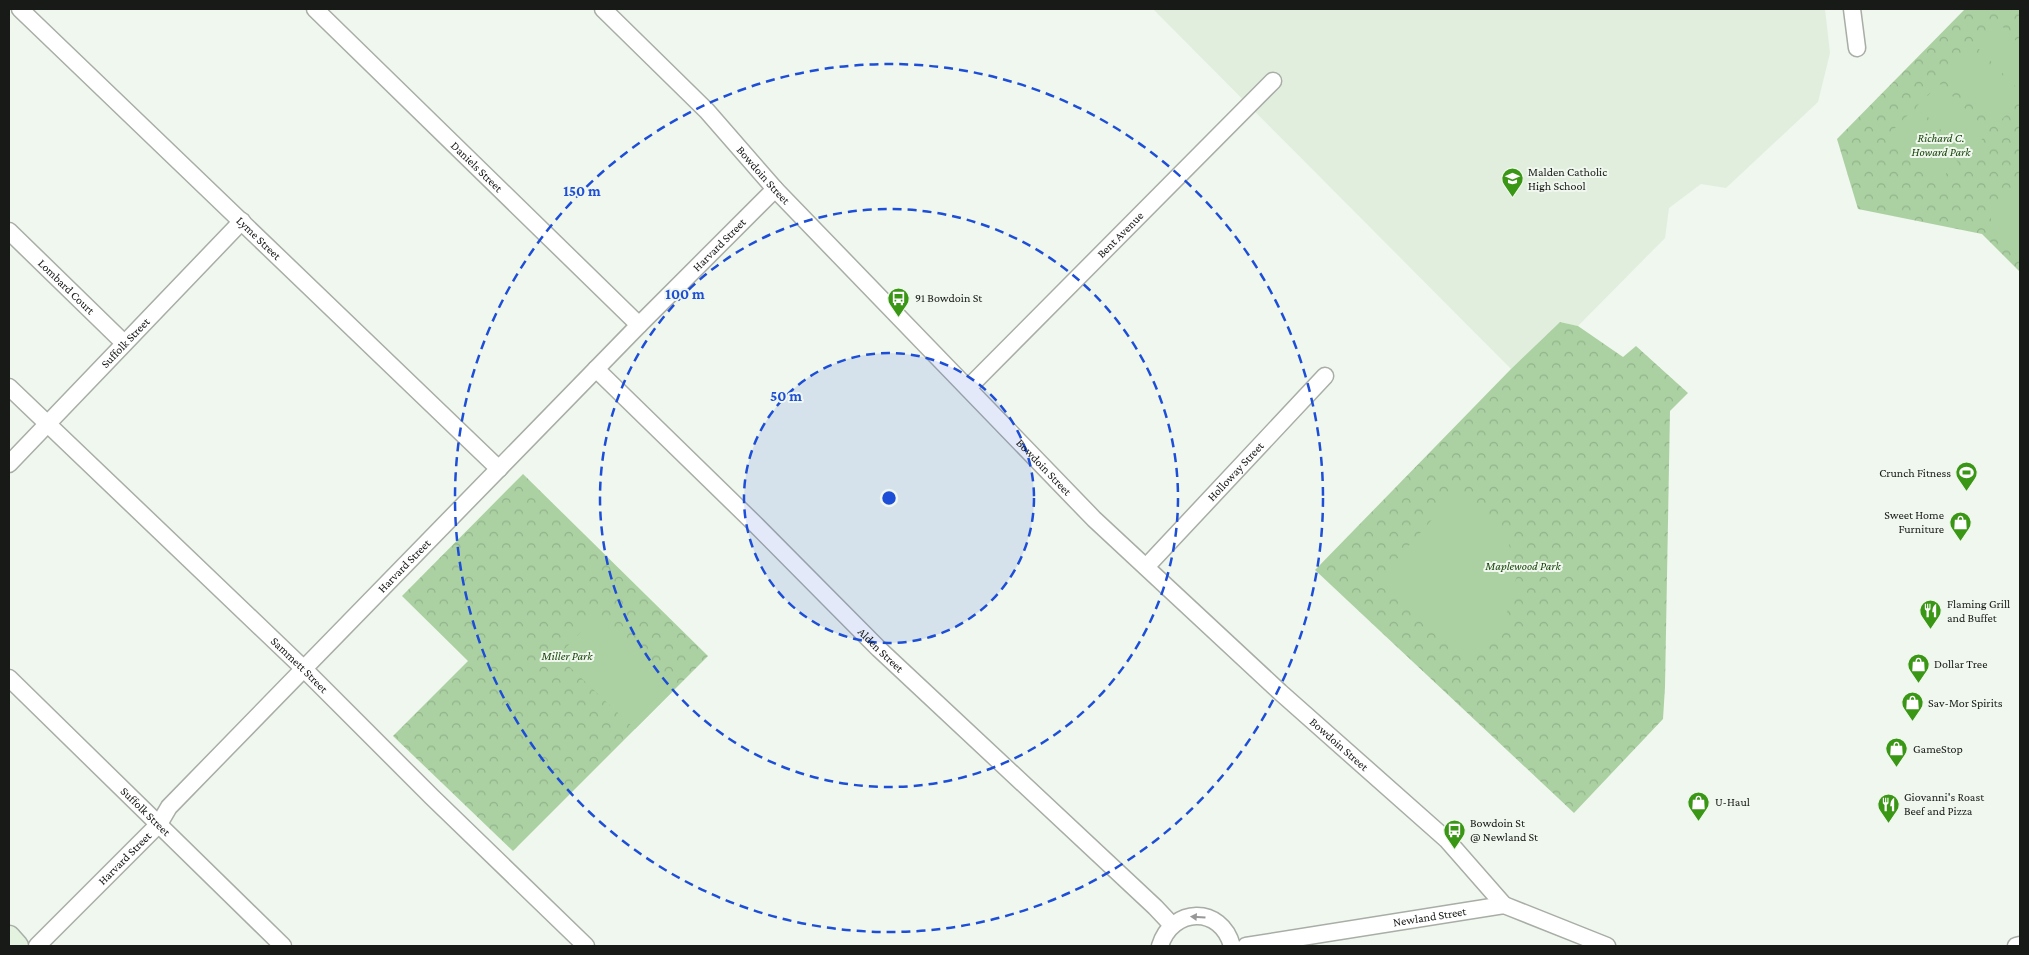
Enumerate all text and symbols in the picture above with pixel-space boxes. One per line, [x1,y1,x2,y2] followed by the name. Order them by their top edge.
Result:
[1912,131,1971,159] park label: Richard C. Howard Park
[448,138,506,196] street label: Daniels Street
[734,143,794,208] street label: Bowdoin Street
[1528,165,1607,193] place label: Malden Catholic High School
[1500,167,1524,198] school or university icon: Malden Catholic High School
[563,183,601,199] text: 150 m
[1094,209,1146,261] street label: Bent Avenue
[233,214,285,264] street label: Lyme Street
[690,214,750,274] street label: Harvard Street
[35,256,98,318] street label: Lombard Court
[665,286,705,302] text: 100 m
[887,286,911,317] bus stop icon: 91 Bowdoin St
[915,291,983,305] place label: 91 Bowdoin St
[98,314,153,371] street label: Suffolk Street
[770,388,802,404] text: 50 m
[1013,436,1075,499] street label: Bowdoin Street
[1204,438,1267,504] street label: Holloway Street
[1955,461,1979,492] sports icon: Crunch Fitness
[1879,466,1951,480] place label: Crunch Fitness
[880,489,898,507] centre of rings
[1884,508,1944,536] place label: Sweet Home Furniture
[1948,510,1972,541] shop icon: Sweet Home Furniture
[375,535,434,596] street label: Harvard Street
[1484,559,1561,573] park label: Maplewood Park
[1947,597,2010,625] place label: Flaming Grill and Buffet
[1919,599,1943,630] restaurant icon: Flaming Grill and Buffet
[855,625,907,676] street label: Alden Street
[268,634,332,697] street label: Sammett Street
[541,649,593,663] park label: Miller Park
[1906,652,1930,683] shop icon: Dollar Tree
[1934,657,1987,671] place label: Dollar Tree
[1900,691,1924,722] shop icon: Sav-Mor Spirits
[1928,696,2003,710] place label: Sav-Mor Spirits
[1307,715,1372,775] street label: Bowdoin Street
[1885,737,1909,768] shop icon: GameStop
[1913,742,1963,756] place label: GameStop
[118,784,174,840] street label: Suffolk Street
[1687,790,1711,821] shop icon: U-Haul
[1904,790,1985,818] place label: Giovanni's Roast Beef and Pizza
[1876,792,1900,823] restaurant icon: Giovanni's Roast Beef and Pizza
[1715,795,1750,809] place label: U-Haul
[1470,816,1539,844] place label: Bowdoin St @ Newland St
[1442,818,1466,849] bus stop icon: Bowdoin St @ Newland St
[95,828,155,888] street label: Harvard Street
[1392,904,1468,930] street label: Newland Street
[1190,913,1206,921] one-way arrow

